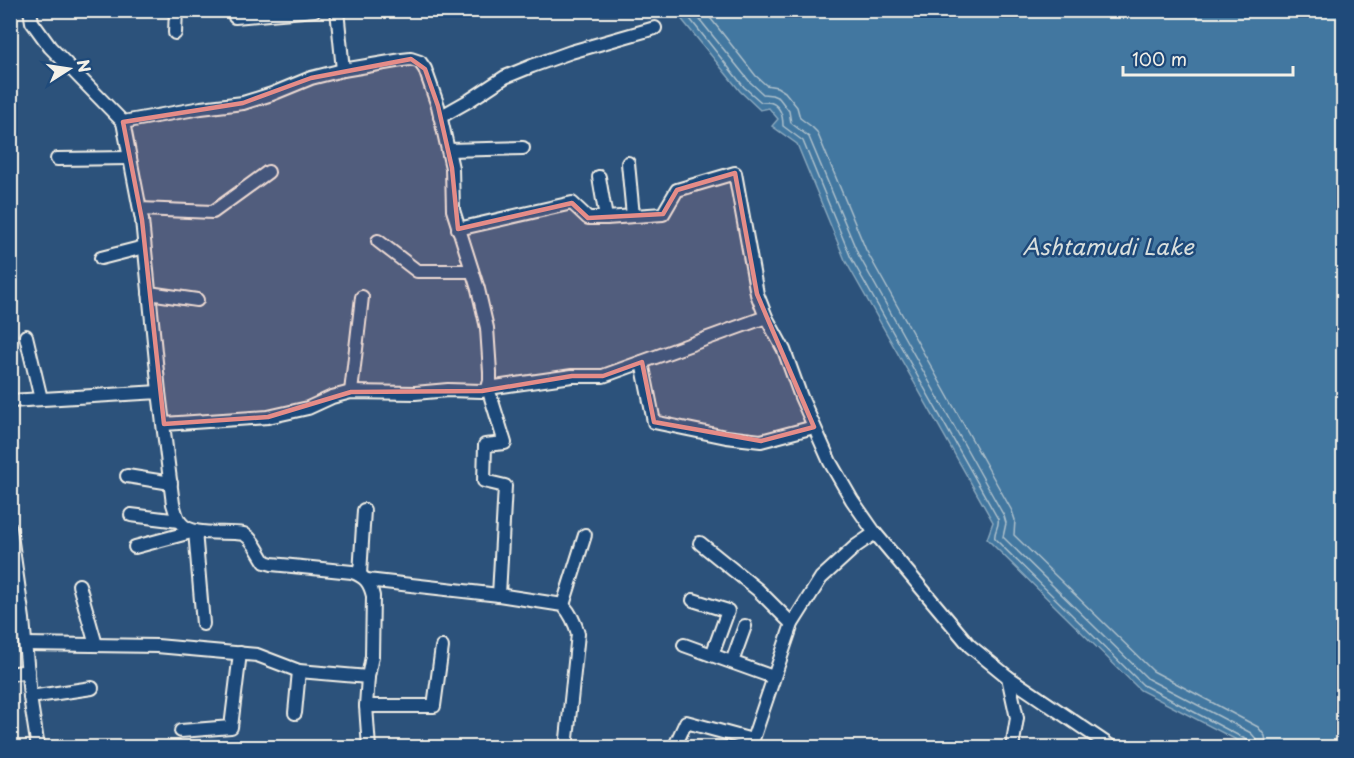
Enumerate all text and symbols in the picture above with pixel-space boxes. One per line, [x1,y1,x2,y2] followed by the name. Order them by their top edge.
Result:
[39,39,99,99] north arrow
[1123,39,1292,77] scale bar
[1132,45,1187,72] text: 100 m
[72,57,98,74] text: N
[1022,229,1195,262] water label: Ashtamudi Lake

